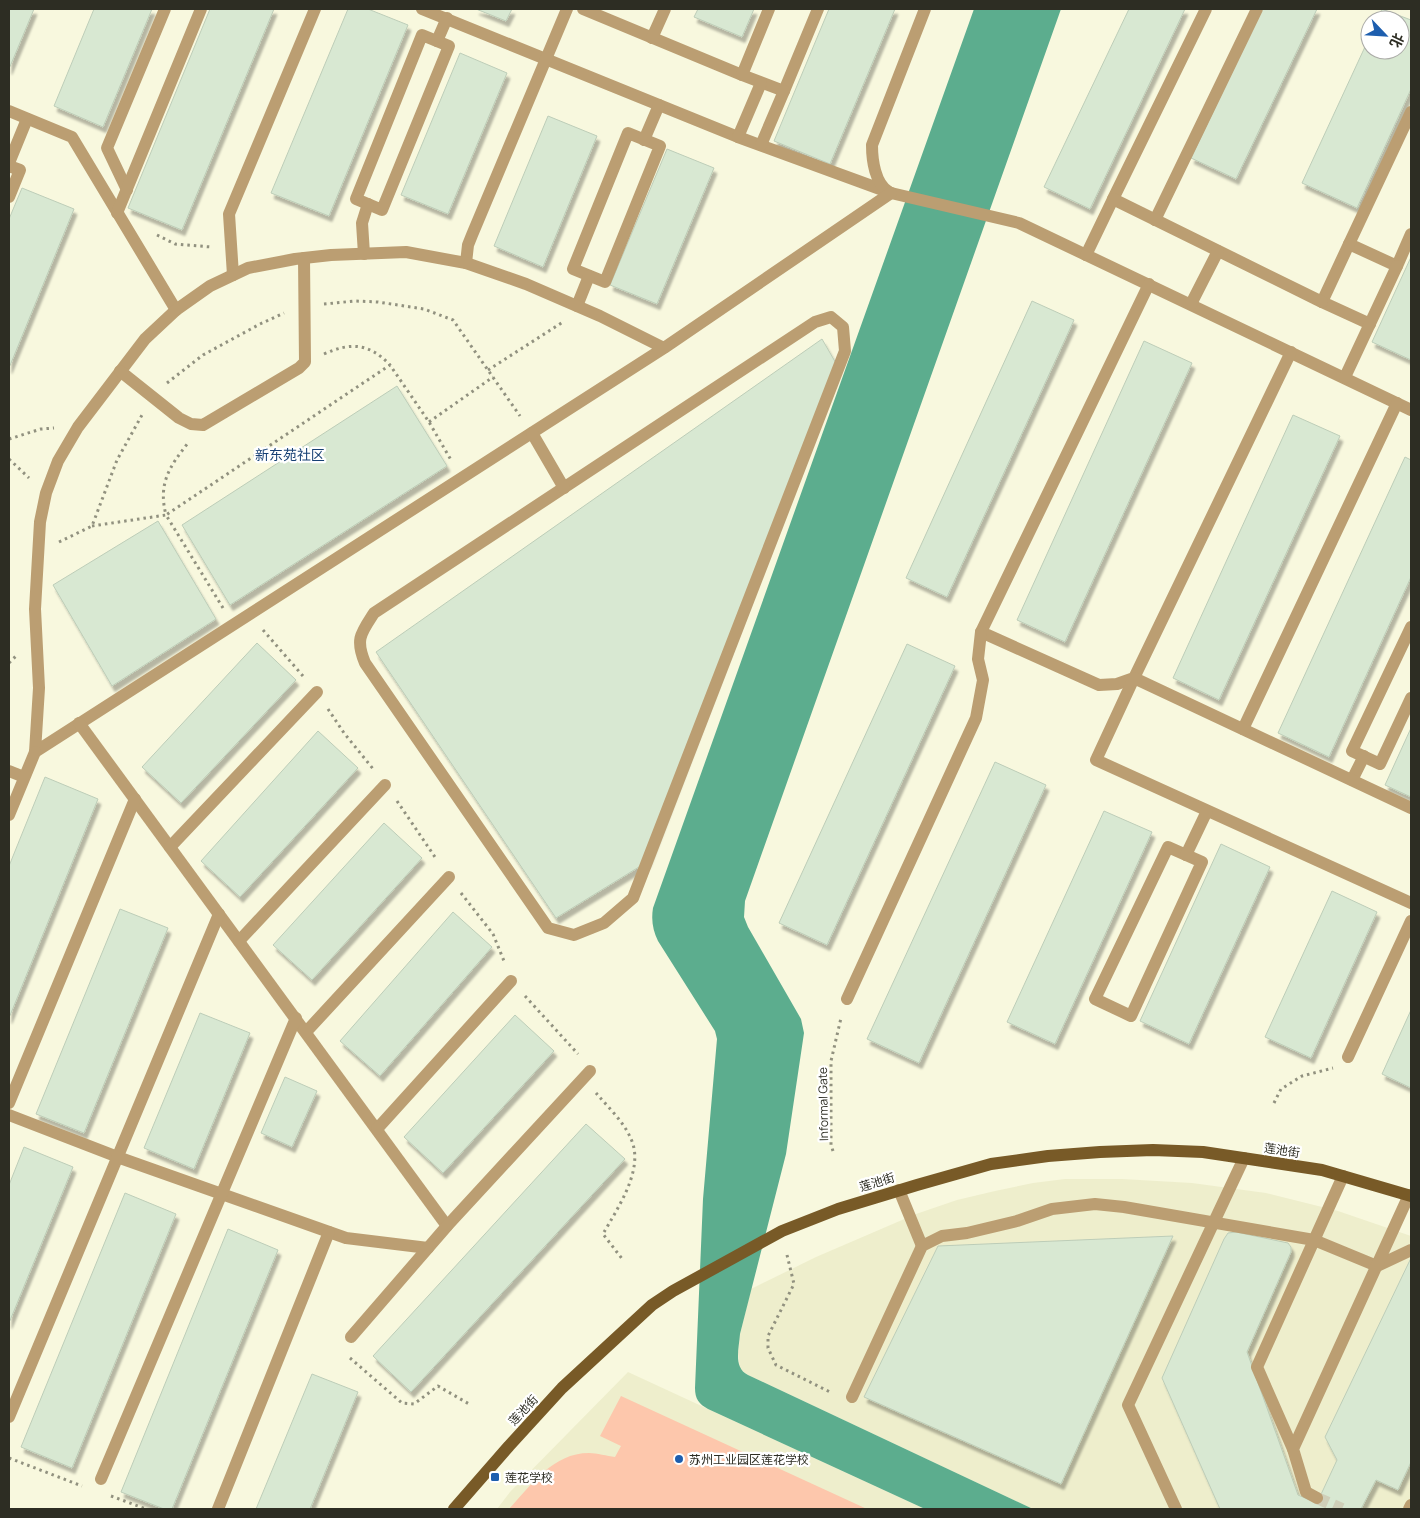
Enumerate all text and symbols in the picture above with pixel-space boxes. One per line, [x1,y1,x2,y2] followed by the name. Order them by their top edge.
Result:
[1360,10,1410,60] north arrow
[1386,30,1409,51] text: 北
[255,445,325,464] district label: 新东苑社区
[814,1067,832,1141] street label: Informal Gate
[1263,1139,1301,1161] street label: 莲池街
[857,1169,897,1195] street label: 莲池街
[505,1391,541,1429] street label: 莲池街
[689,1451,809,1468] place label: 苏州工业园区莲花学校
[673,1453,685,1465] marker: 苏州工业园区莲花学校
[505,1469,553,1486] place label: 莲花学校
[489,1471,501,1483] marker: 莲花学校

